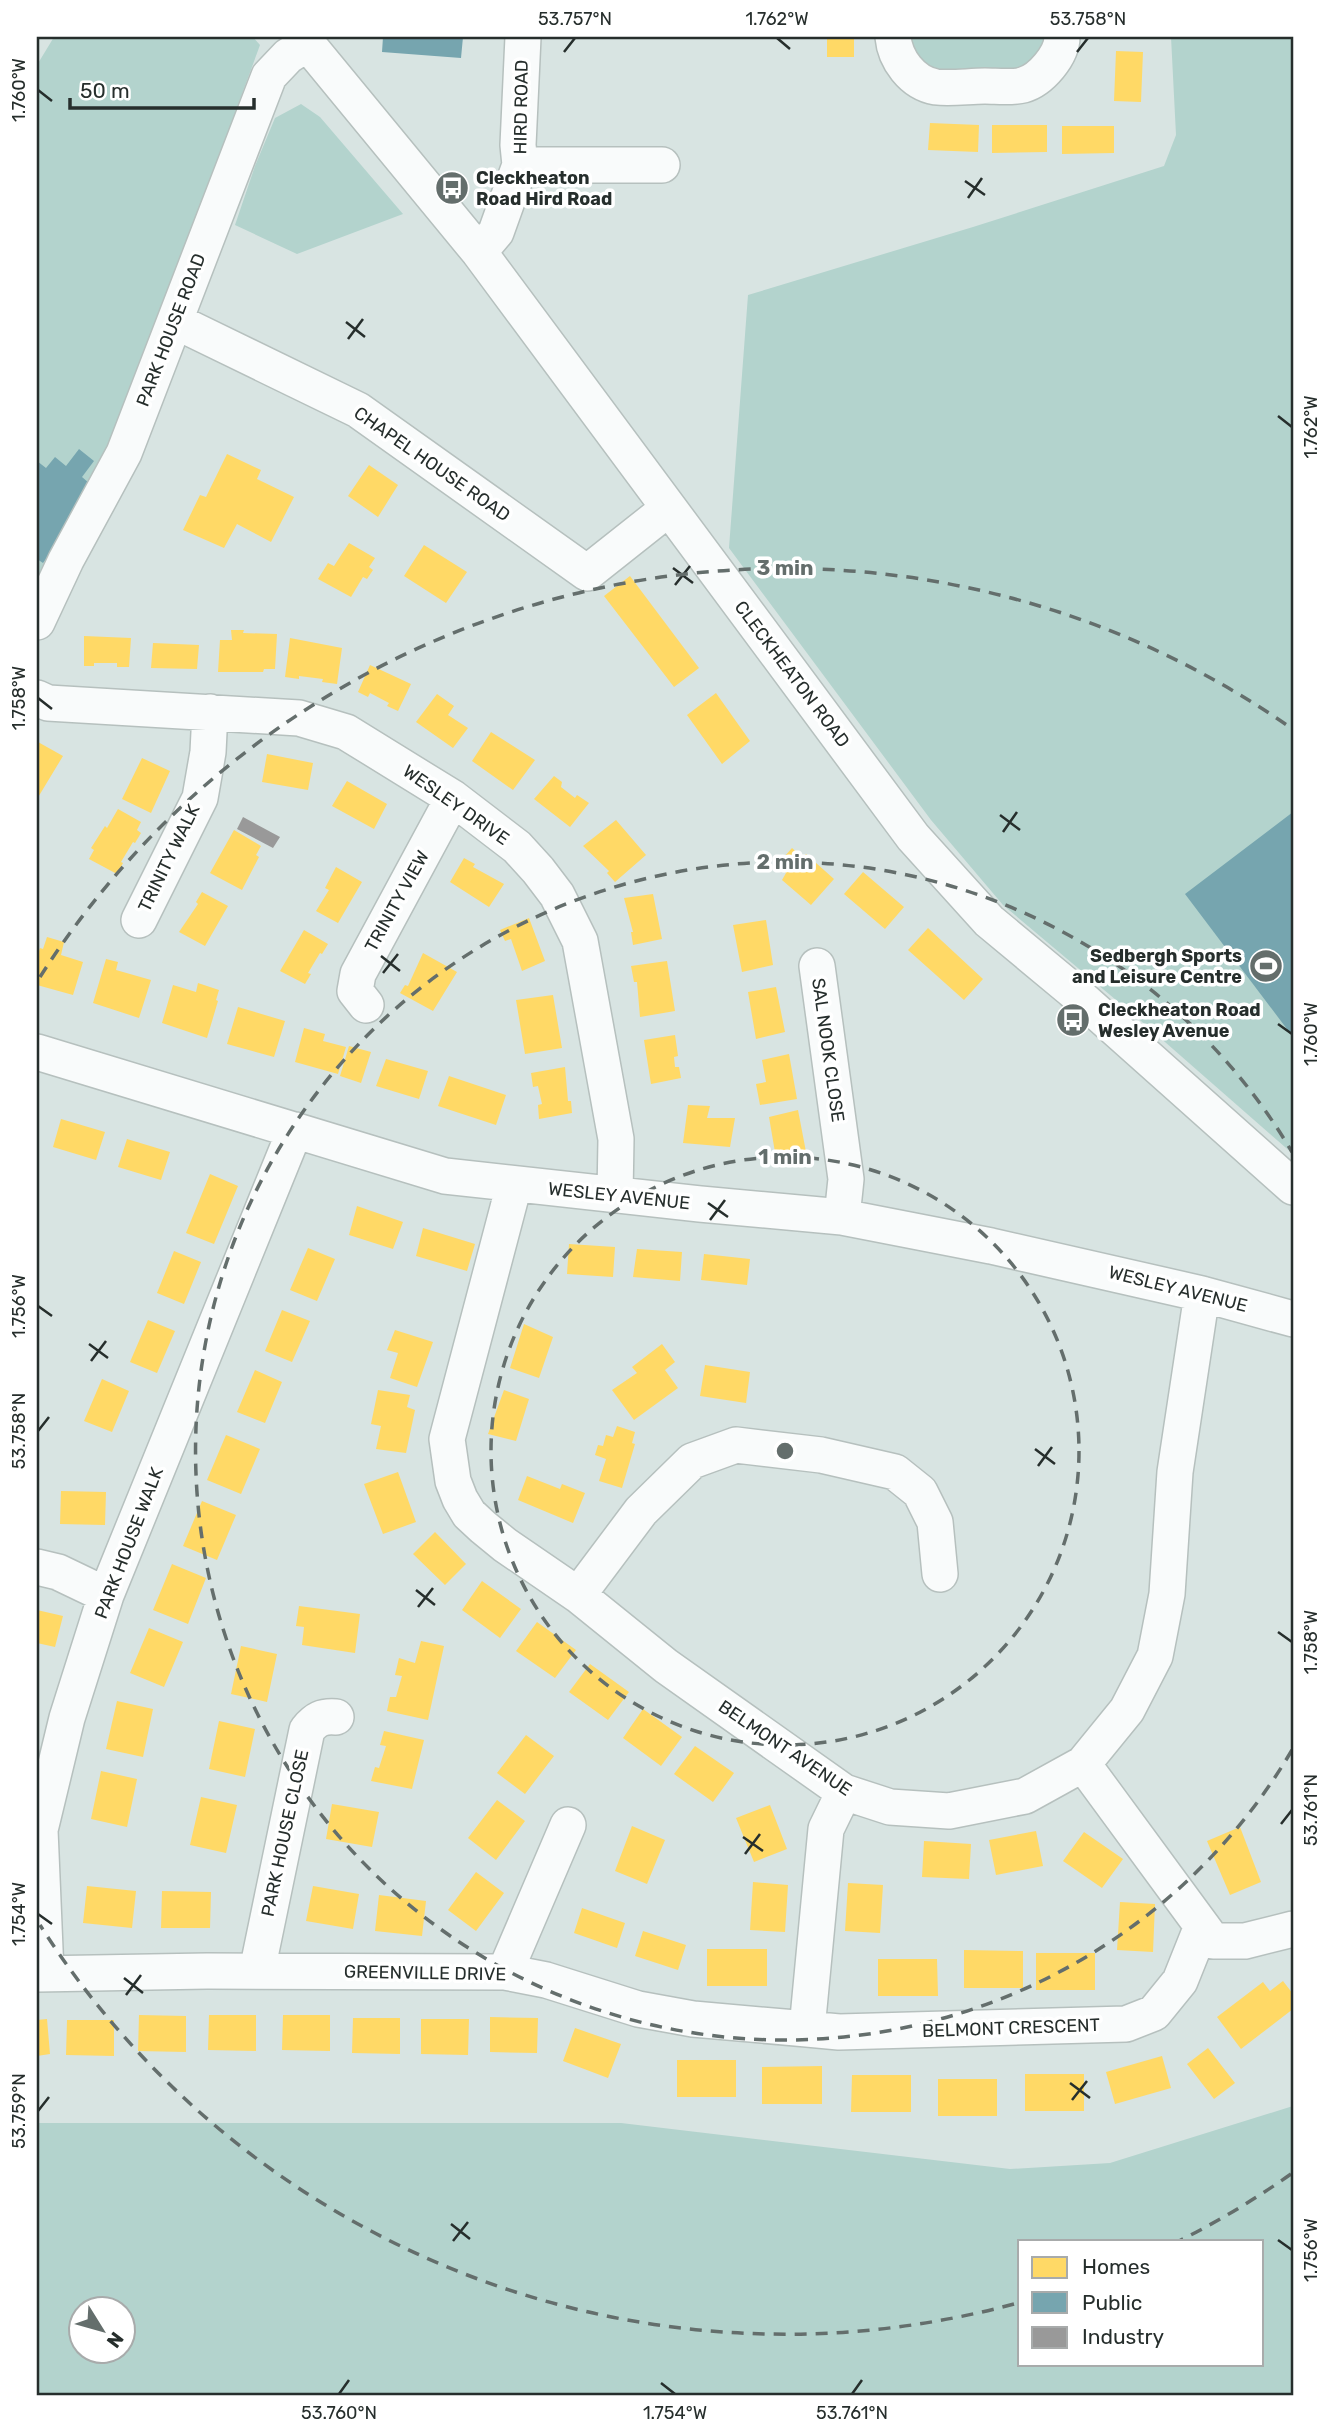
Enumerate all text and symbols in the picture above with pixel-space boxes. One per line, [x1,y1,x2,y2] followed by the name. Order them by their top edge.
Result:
[538,8,612,30] text: 53.757°N
[745,8,809,30] text: 1.762°W
[1050,8,1126,30] text: 53.758°N
[8,58,30,122] text: 1.760°W
[509,60,533,154] street label: HIRD ROAD
[70,66,254,110] scale bar
[80,78,130,103] text: 50 m
[476,167,612,210] place label: Cleckheaton Road Hird Road
[433,169,471,207] bus stop icon: Cleckheaton Road Hird Road
[132,250,210,410] street label: PARK HOUSE ROAD
[1300,395,1322,459] text: 1.762°W
[350,402,514,526] street label: CHAPEL HOUSE ROAD
[756,555,814,580] text: 3 min
[730,596,854,752] street label: CLECKHEATON ROAD
[8,666,30,730] text: 1.758°W
[399,760,513,850] street label: WESLEY DRIVE
[133,800,205,915] street label: TRINITY WALK
[360,847,434,955] street label: TRINITY VIEW
[757,849,813,874] text: 2 min
[1072,945,1242,988] place label: Sedbergh Sports and Leisure Centre
[1247,947,1285,985] sports icon: Sedbergh Sports and Leisure Centre
[807,977,849,1123] street label: SAL NOOK CLOSE
[1098,999,1261,1042] place label: Cleckheaton Road Wesley Avenue
[1054,1001,1092,1039] bus stop icon: Cleckheaton Road Wesley Avenue
[1300,1002,1322,1066] text: 1.760°W
[758,1144,812,1169] text: 1 min
[547,1178,691,1214] street label: WESLEY AVENUE
[1106,1261,1250,1317] street label: WESLEY AVENUE
[8,1274,30,1338] text: 1.756°W
[8,1393,30,1469] text: 53.758°N
[773,1439,797,1463] centre of rings
[90,1464,168,1622] street label: PARK HOUSE WALK
[1300,1610,1322,1674] text: 1.758°W
[714,1695,856,1801] street label: BELMONT AVENUE
[257,1748,313,1918] street label: PARK HOUSE CLOSE
[1300,1774,1322,1846] text: 53.761°N
[8,1882,30,1946] text: 1.754°W
[344,1961,506,1985] street label: GREENVILLE DRIVE
[922,2014,1100,2042] street label: BELMONT CRESCENT
[8,2073,30,2149] text: 53.759°N
[1300,2218,1322,2282] text: 1.756°W
[1018,2240,1264,2366] legend
[1082,2254,1150,2279] text: Homes
[1082,2290,1142,2315] text: Public
[66,2296,136,2366] north arrow
[1082,2324,1164,2349] text: Industry
[102,2328,128,2352] text: N
[301,2402,377,2424] text: 53.760°N
[643,2402,707,2424] text: 1.754°W
[816,2402,888,2424] text: 53.761°N

